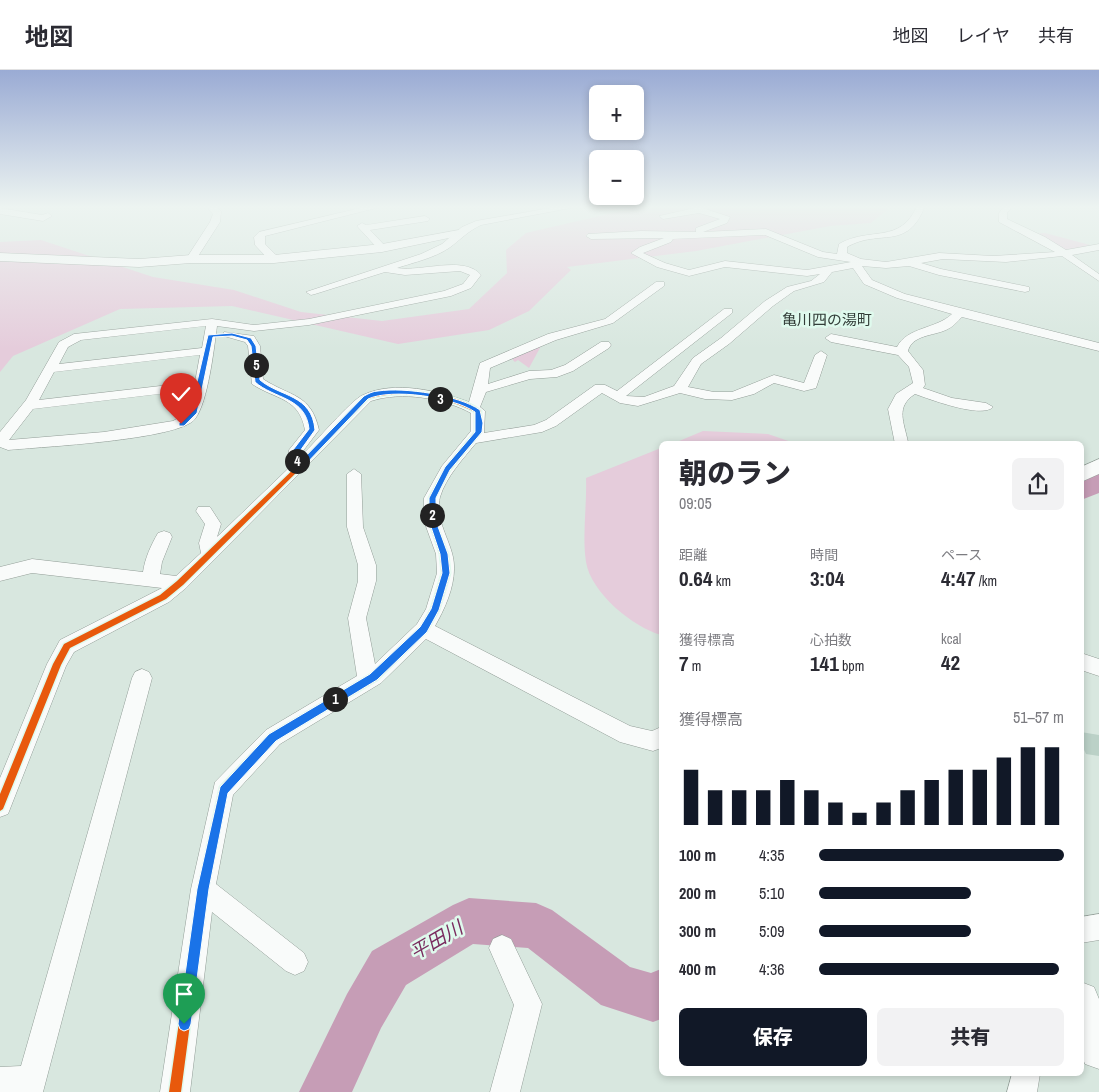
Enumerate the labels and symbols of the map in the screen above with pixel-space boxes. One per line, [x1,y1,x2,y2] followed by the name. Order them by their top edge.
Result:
[782,309,872,330] district label: 亀川四の湯町
[244,352,268,378] pin: 5
[160,373,202,424] pin
[428,386,452,412] pin: 3
[284,448,310,474] pin: 4
[420,502,444,528] pin: 2
[322,686,348,712] pin: 1
[405,913,469,966] water label: 平田川
[163,973,205,1024] pin

